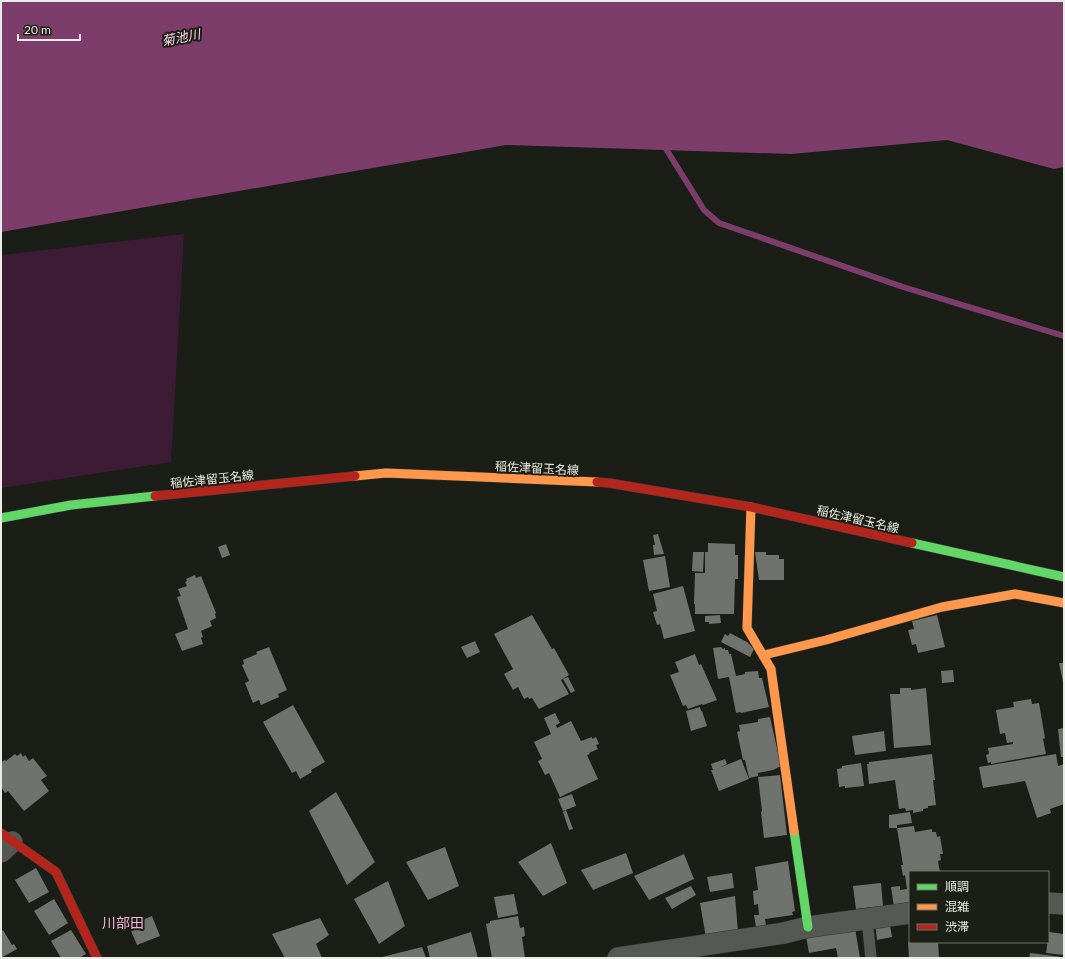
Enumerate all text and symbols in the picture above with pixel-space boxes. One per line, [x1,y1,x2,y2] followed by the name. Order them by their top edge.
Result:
[18,16,80,42] scale bar
[24,22,51,37] text: 20 m
[160,25,204,49] water label: 菊池川
[495,458,579,478] street label: 稲佐津留玉名線
[169,467,255,491] street label: 稲佐津留玉名線
[815,502,901,536] street label: 稲佐津留玉名線
[909,871,1049,943] legend
[945,879,969,894] text: 順調
[945,899,969,914] text: 混雑
[102,914,144,931] district label: 川部田
[945,919,969,934] text: 渋滞

